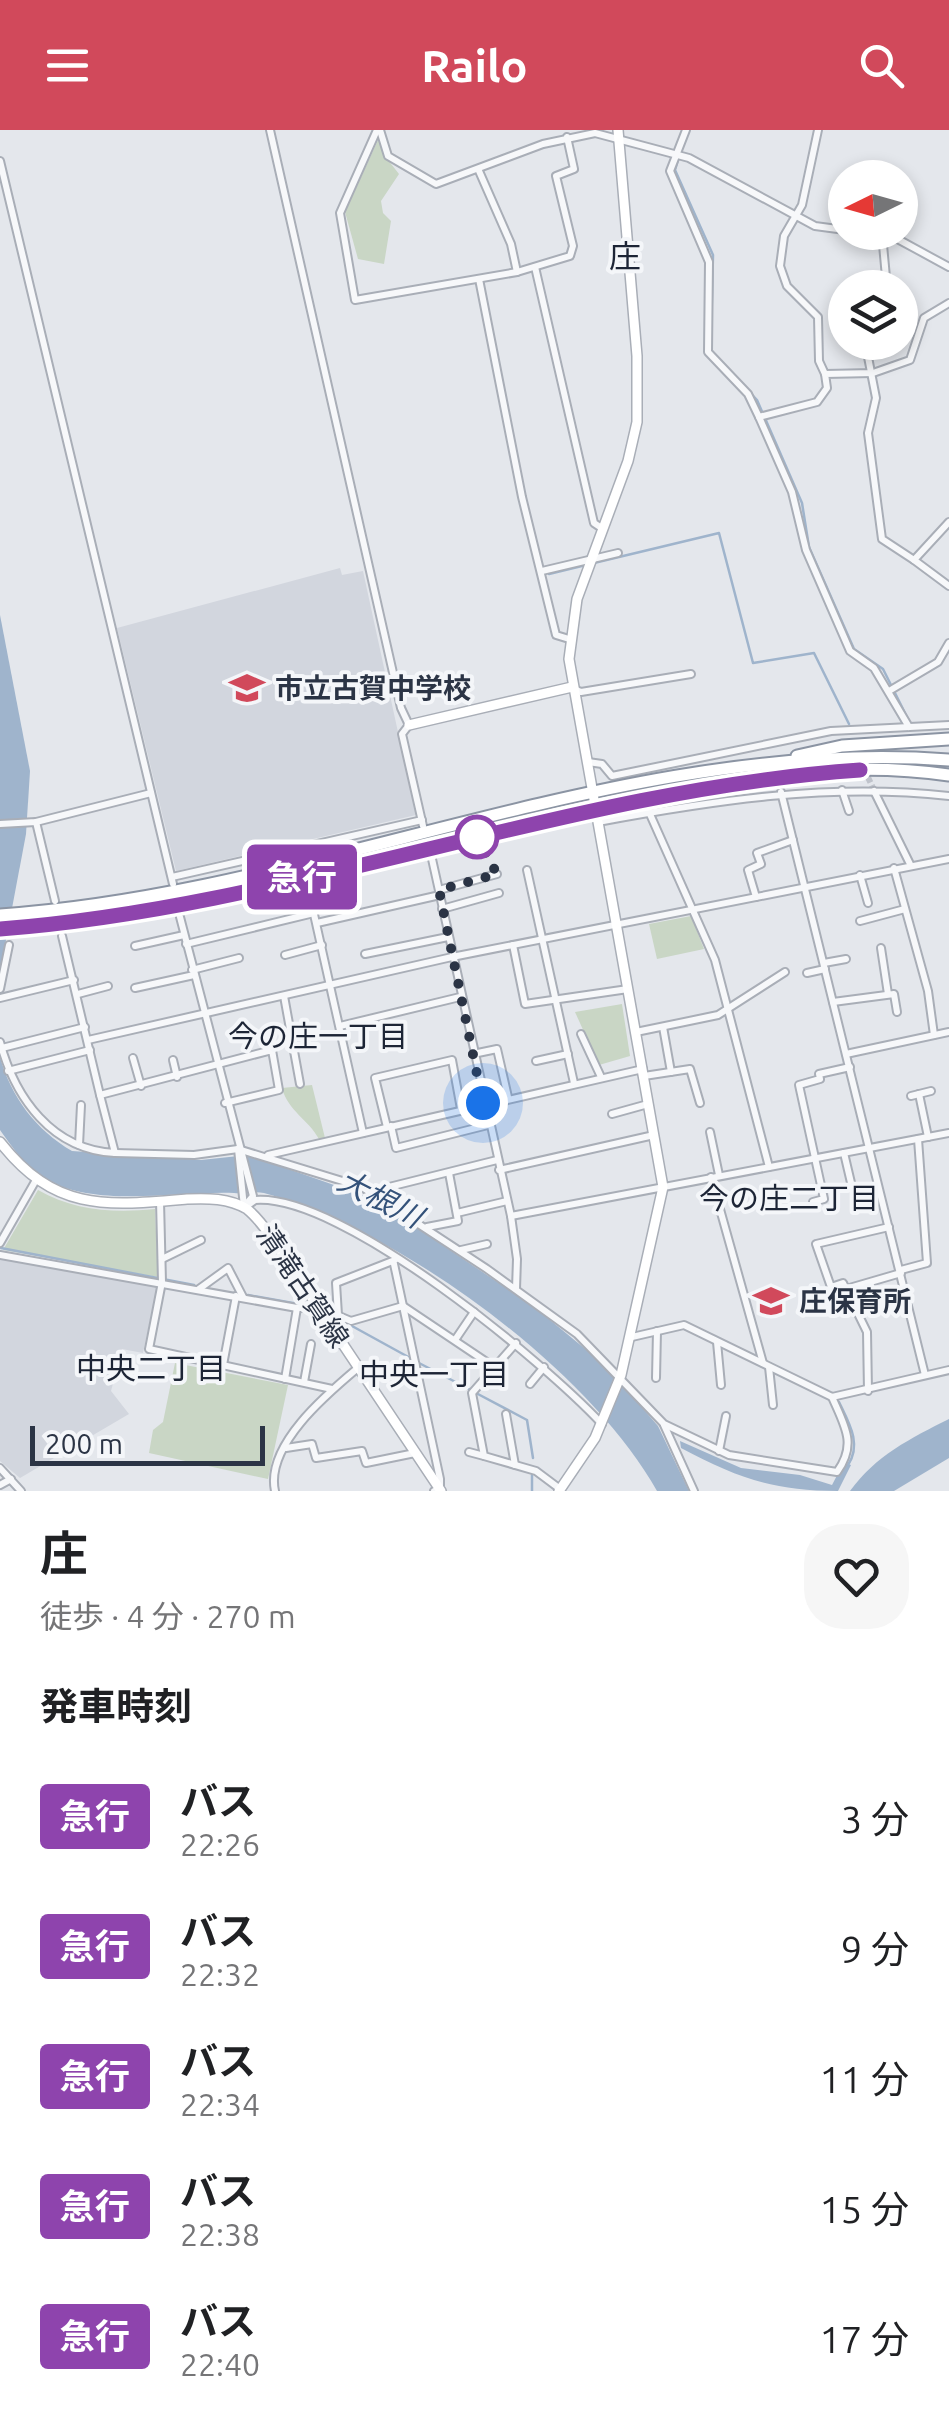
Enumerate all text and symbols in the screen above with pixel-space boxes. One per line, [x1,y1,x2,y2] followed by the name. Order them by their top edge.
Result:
[40,38,95,93] icon: menu
[854,38,909,93] icon: search
[421,40,528,91] text: Railo
[828,160,918,250] north arrow
[828,160,918,360] map controls
[609,238,641,274] district label: 庄
[828,270,918,360] button: layers
[228,669,266,707] school or university icon: 市立古賀中学校
[275,672,471,703] place label: 市立古賀中学校
[456,816,498,858] unlabelled marker
[257,844,347,910] line badge: 急行
[267,857,337,897] text: 急行
[228,1019,408,1053] district label: 今の庄一丁目
[458,1078,508,1128] your location
[333,1163,431,1235] water label: 大根川
[699,1181,879,1215] district label: 今の庄二丁目
[251,1219,355,1352] street label: 清滝古賀線
[752,1282,790,1320] school or university icon: 庄保育所
[799,1285,911,1316] place label: 庄保育所
[76,1351,226,1385] district label: 中央二丁目
[359,1357,509,1391] district label: 中央一丁目
[30,1421,265,1466] scale bar
[45,1428,123,1459] text: 200 m
[804,1524,909,1629] button: heart
[40,1526,88,1580] text: 庄
[40,1598,296,1634] text: 徒歩 · 4 分 · 270 m
[40,1685,192,1727] text: 発車時刻
[180,1780,256,1822] text: バス
[60,1796,130,1836] text: 急行
[841,1798,909,1840] text: 3 分
[180,1826,260,1862] text: 22:26
[180,1910,256,1952] text: バス
[60,1926,130,1966] text: 急行
[841,1928,909,1970] text: 9 分
[180,1956,260,1992] text: 22:32
[180,2040,256,2082] text: バス
[60,2056,130,2096] text: 急行
[819,2058,909,2100] text: 11 分
[180,2086,260,2122] text: 22:34
[180,2170,256,2212] text: バス
[60,2186,130,2226] text: 急行
[819,2188,909,2230] text: 15 分
[180,2216,260,2252] text: 22:38
[180,2300,256,2342] text: バス
[60,2316,130,2356] text: 急行
[819,2318,909,2360] text: 17 分
[180,2346,260,2382] text: 22:40

